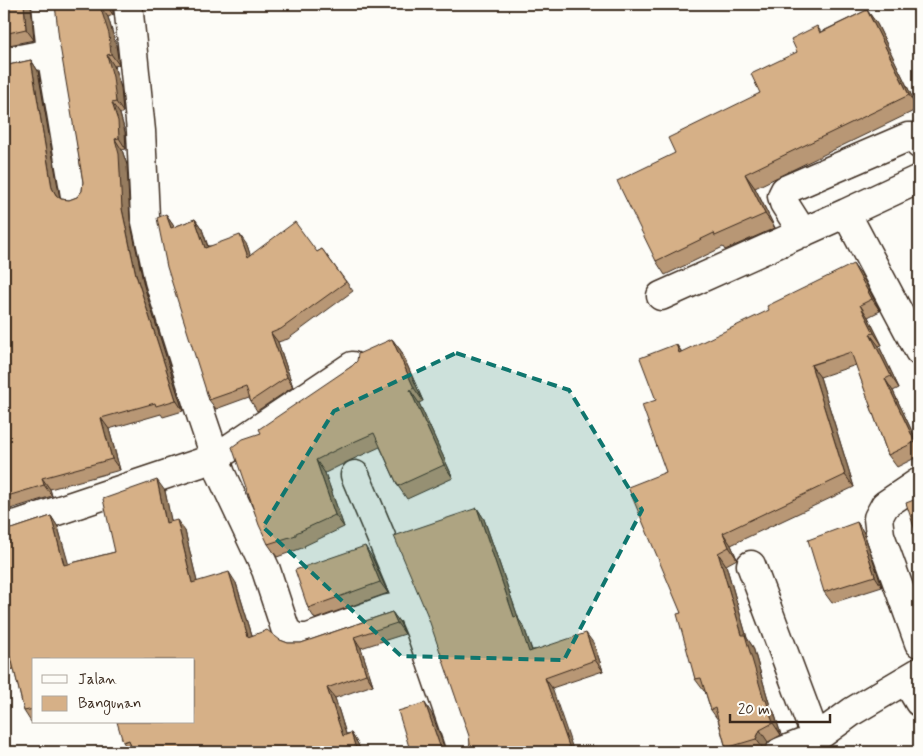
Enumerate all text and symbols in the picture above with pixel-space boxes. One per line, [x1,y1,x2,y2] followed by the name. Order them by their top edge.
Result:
[32,658,195,724] legend
[78,670,117,690] text: Jalan
[730,691,830,723] scale bar
[78,694,141,715] text: Bangunan
[738,700,770,720] text: 20 m

